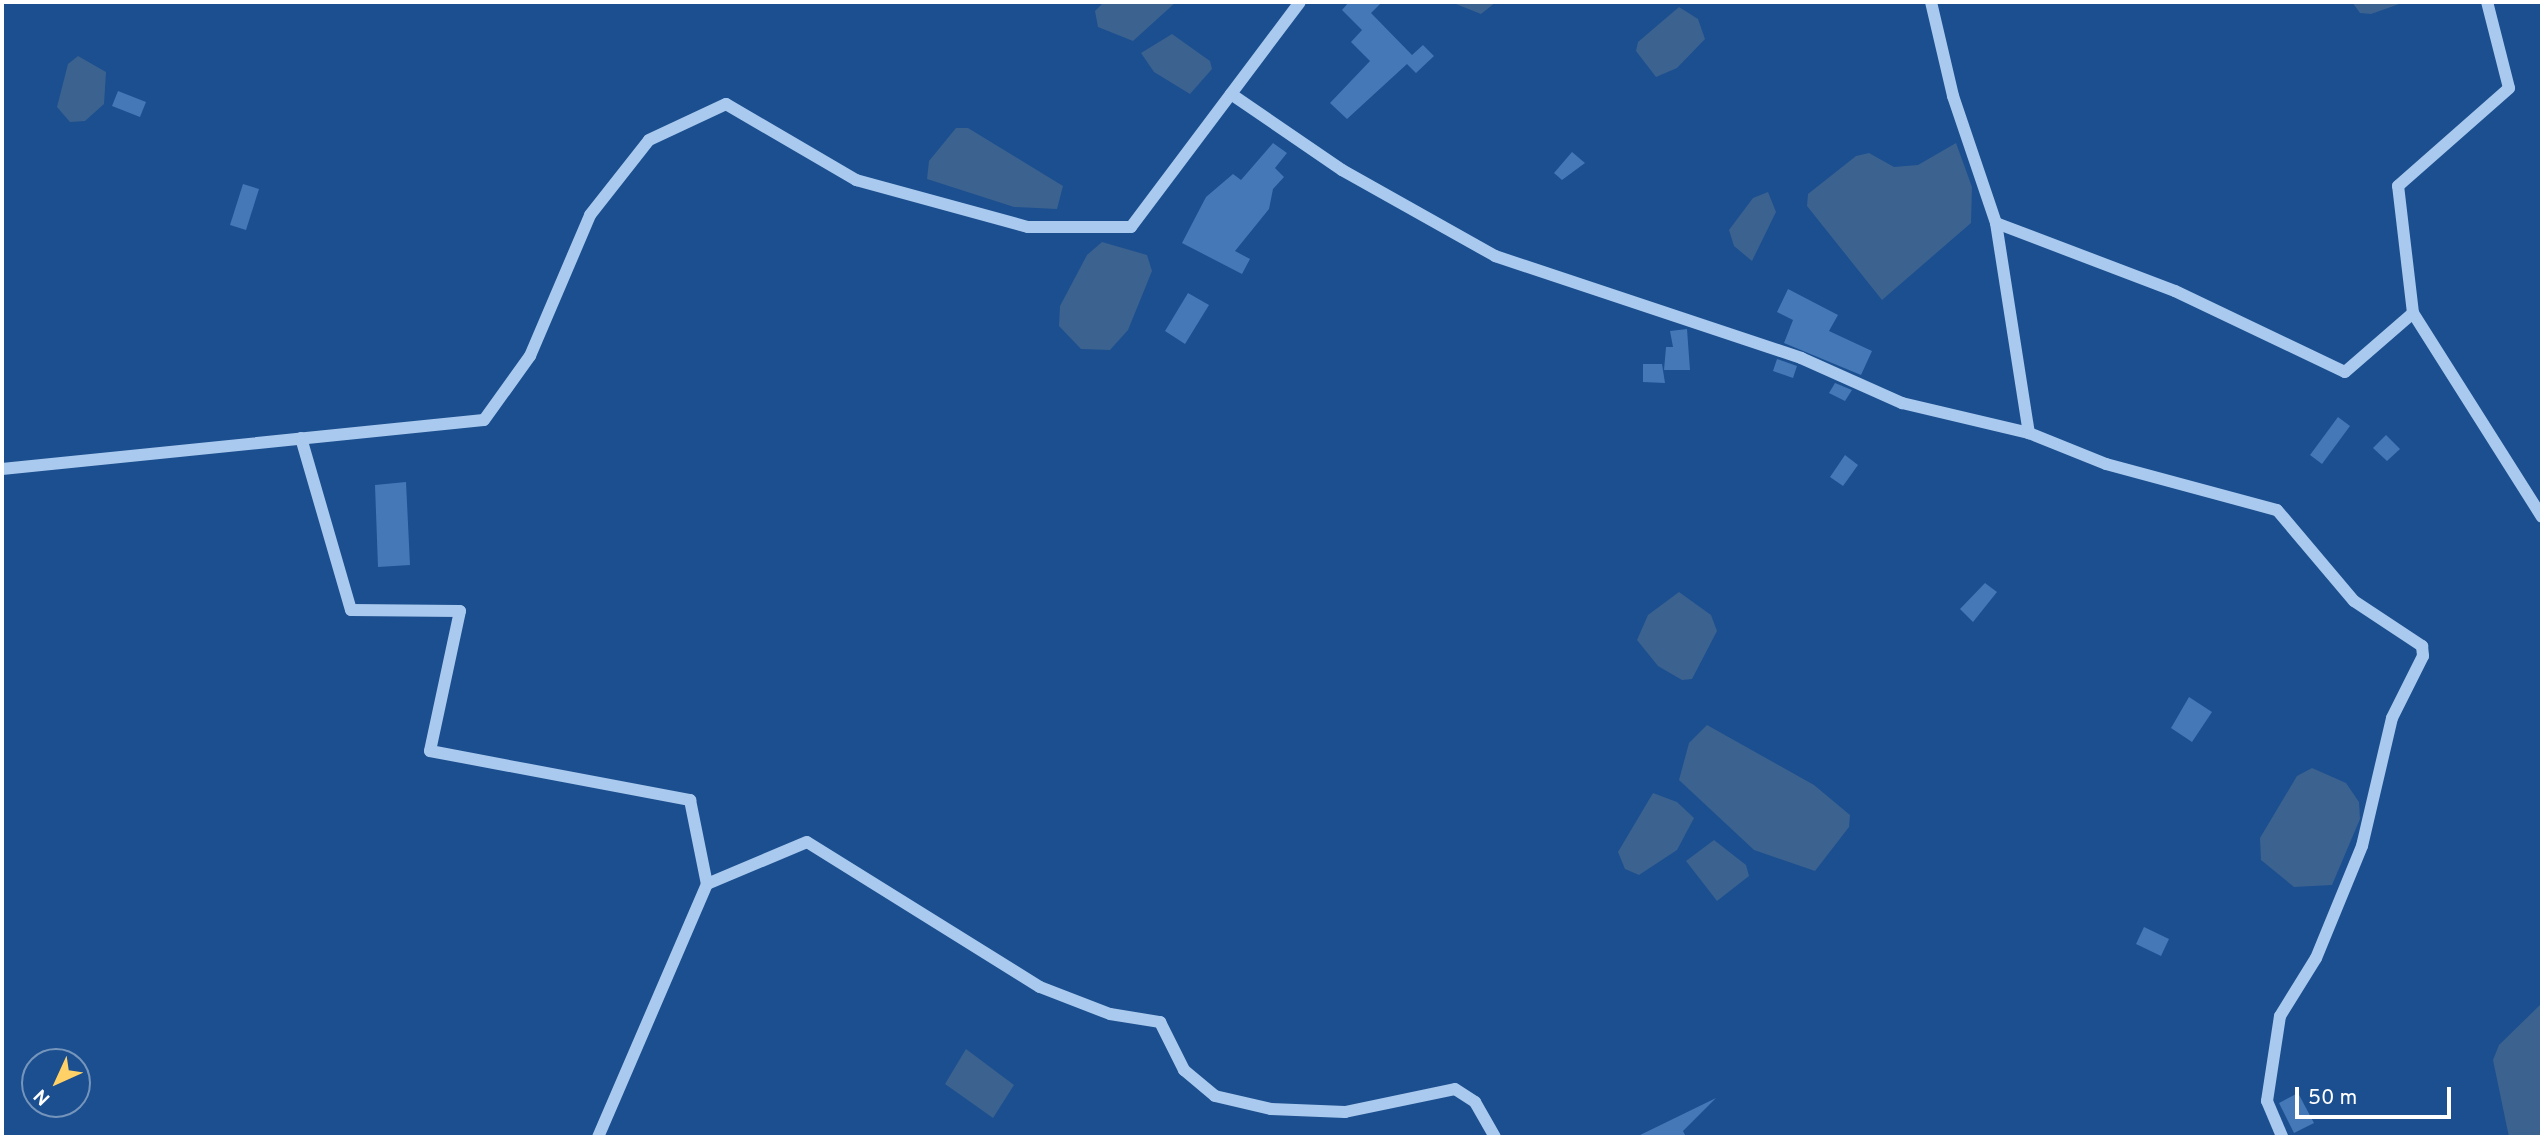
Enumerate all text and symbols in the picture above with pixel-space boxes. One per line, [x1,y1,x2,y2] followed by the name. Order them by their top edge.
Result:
[21,1048,91,1118] north arrow
[2299,1072,2455,1116] scale bar
[29,1083,56,1110] text: N
[2308,1085,2357,1112] text: 50 m

